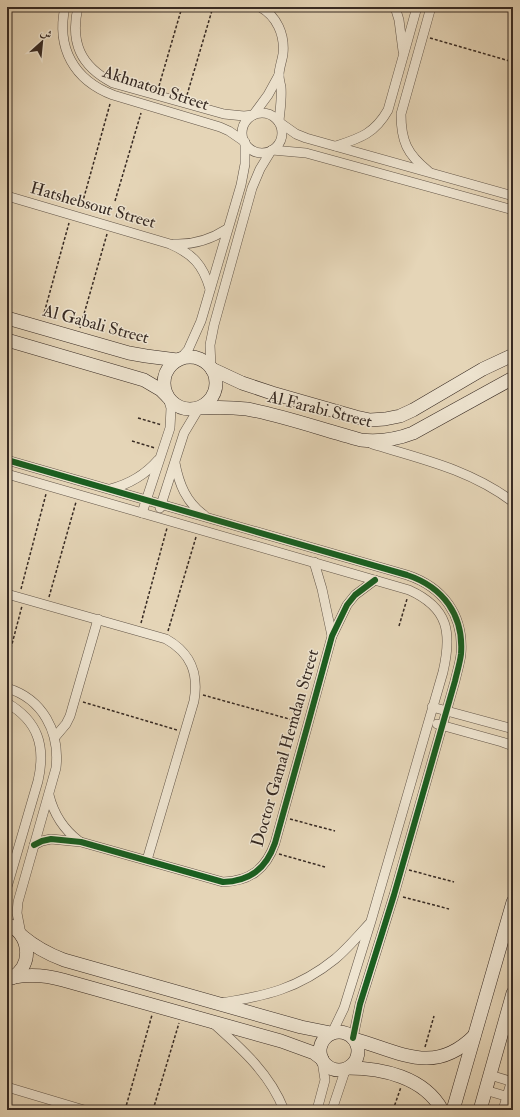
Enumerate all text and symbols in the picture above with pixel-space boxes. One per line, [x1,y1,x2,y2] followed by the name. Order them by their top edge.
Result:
[22,22,62,62] north arrow
[38,25,54,42] text: ش
[99,61,212,115] street label: Akhnaton Street
[28,177,159,233] street label: Hatshebsout Street
[40,300,152,348] street label: Al Gabali Street
[265,386,375,432] street label: Al Farabi Street
[247,646,323,849] street label: Doctor Gamal Hemdan Street

